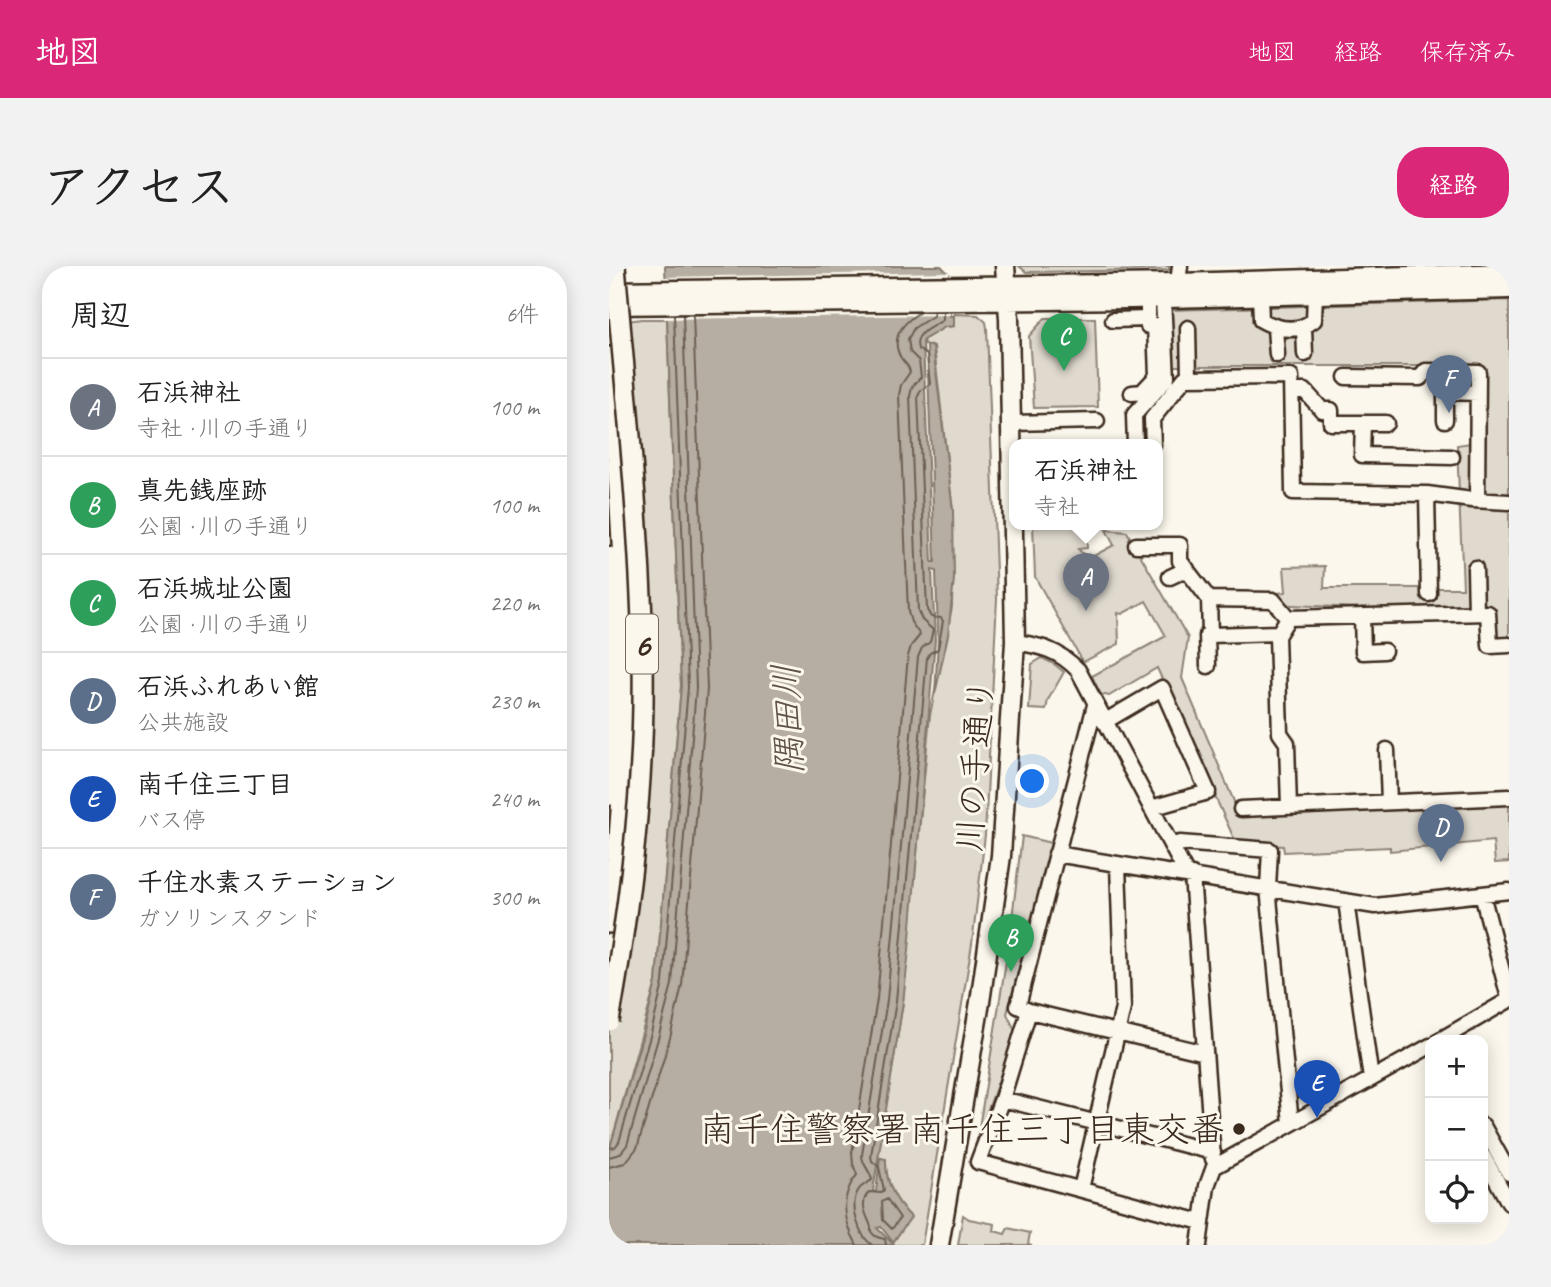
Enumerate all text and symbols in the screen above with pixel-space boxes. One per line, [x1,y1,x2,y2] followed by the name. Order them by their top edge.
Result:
[35,31,101,73] text: 地図
[1248,37,1296,67] text: 地図
[1334,37,1382,67] text: 経路
[1420,37,1516,67] text: 保存済み
[1397,147,1509,218] button: 経路
[42,156,235,218] text: アクセス
[70,296,130,334] text: 周辺
[506,300,539,329] text: 6件
[1041,313,1087,371] pin: C
[1426,355,1472,413] pin: F
[137,376,241,409] text: 石浜神社
[87,393,99,422] text: A
[490,393,539,422] text: 100 m
[137,414,313,443] text: 寺社 · 川の手通り
[1009,439,1163,530] popup
[1034,454,1138,487] text: 石浜神社
[137,474,267,507] text: 真先銭座跡
[87,491,99,520] text: B
[490,491,539,520] text: 100 m
[1034,492,1080,521] text: 寺社
[137,512,313,541] text: 公園 · 川の手通り
[1063,553,1109,611] pin: A
[137,572,293,605] text: 石浜城址公園
[88,589,98,618] text: C
[490,589,539,618] text: 220 m
[137,610,313,639] text: 公園 · 川の手通り
[626,614,658,674] road number: 6
[762,663,813,775] water label: 隅田川
[137,670,319,703] text: 石浜ふれあい館
[947,676,1004,854] street label: 川の手通り
[86,687,100,716] text: D
[490,687,539,716] text: 230 m
[137,708,229,737] text: 公共施設
[1015,764,1049,798] your location
[137,768,293,801] text: 南千住三丁目
[87,785,99,814] text: E
[490,785,539,814] text: 240 m
[1418,804,1464,862] pin: D
[137,806,206,835] text: バス停
[137,866,397,899] text: 千住水素ステーション
[88,883,98,912] text: F
[490,883,539,912] text: 300 m
[137,904,321,933] text: ガソリンスタンド
[988,914,1034,972] pin: B
[1425,1035,1488,1224] map controls
[1425,1035,1488,1098] button: +
[1294,1060,1340,1118] pin: E
[1425,1098,1488,1161] button: −
[700,1107,1225,1152] place label: 南千住警察署南千住三丁目東交番
[1231,1121,1247,1137] marker: 南千住警察署南千住三丁目東交番
[1425,1161,1488,1224] button: locate

